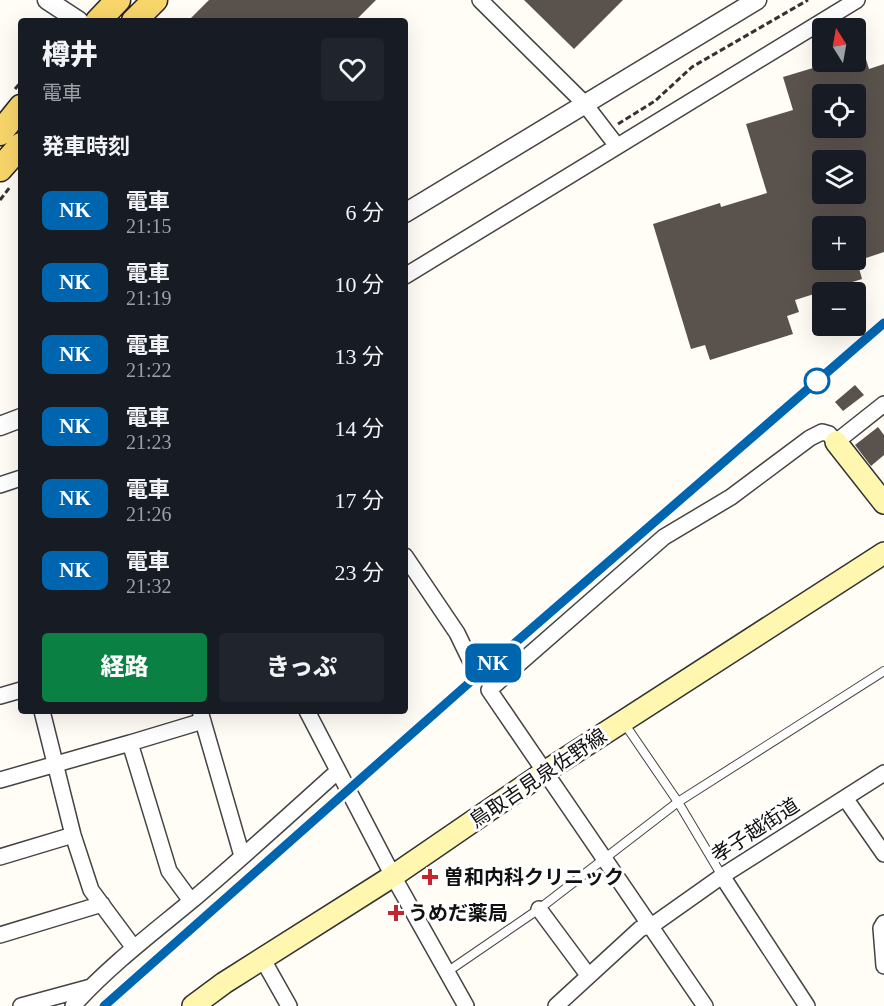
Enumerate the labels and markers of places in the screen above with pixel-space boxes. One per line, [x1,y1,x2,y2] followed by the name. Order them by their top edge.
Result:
[804,368,830,394] unlabelled marker
[444,866,624,888] place label: 曽和内科クリニック
[421,868,439,886] marker: 曽和内科クリニック
[408,902,508,924] place label: うめだ薬局
[389,906,403,920] marker: うめだ薬局

